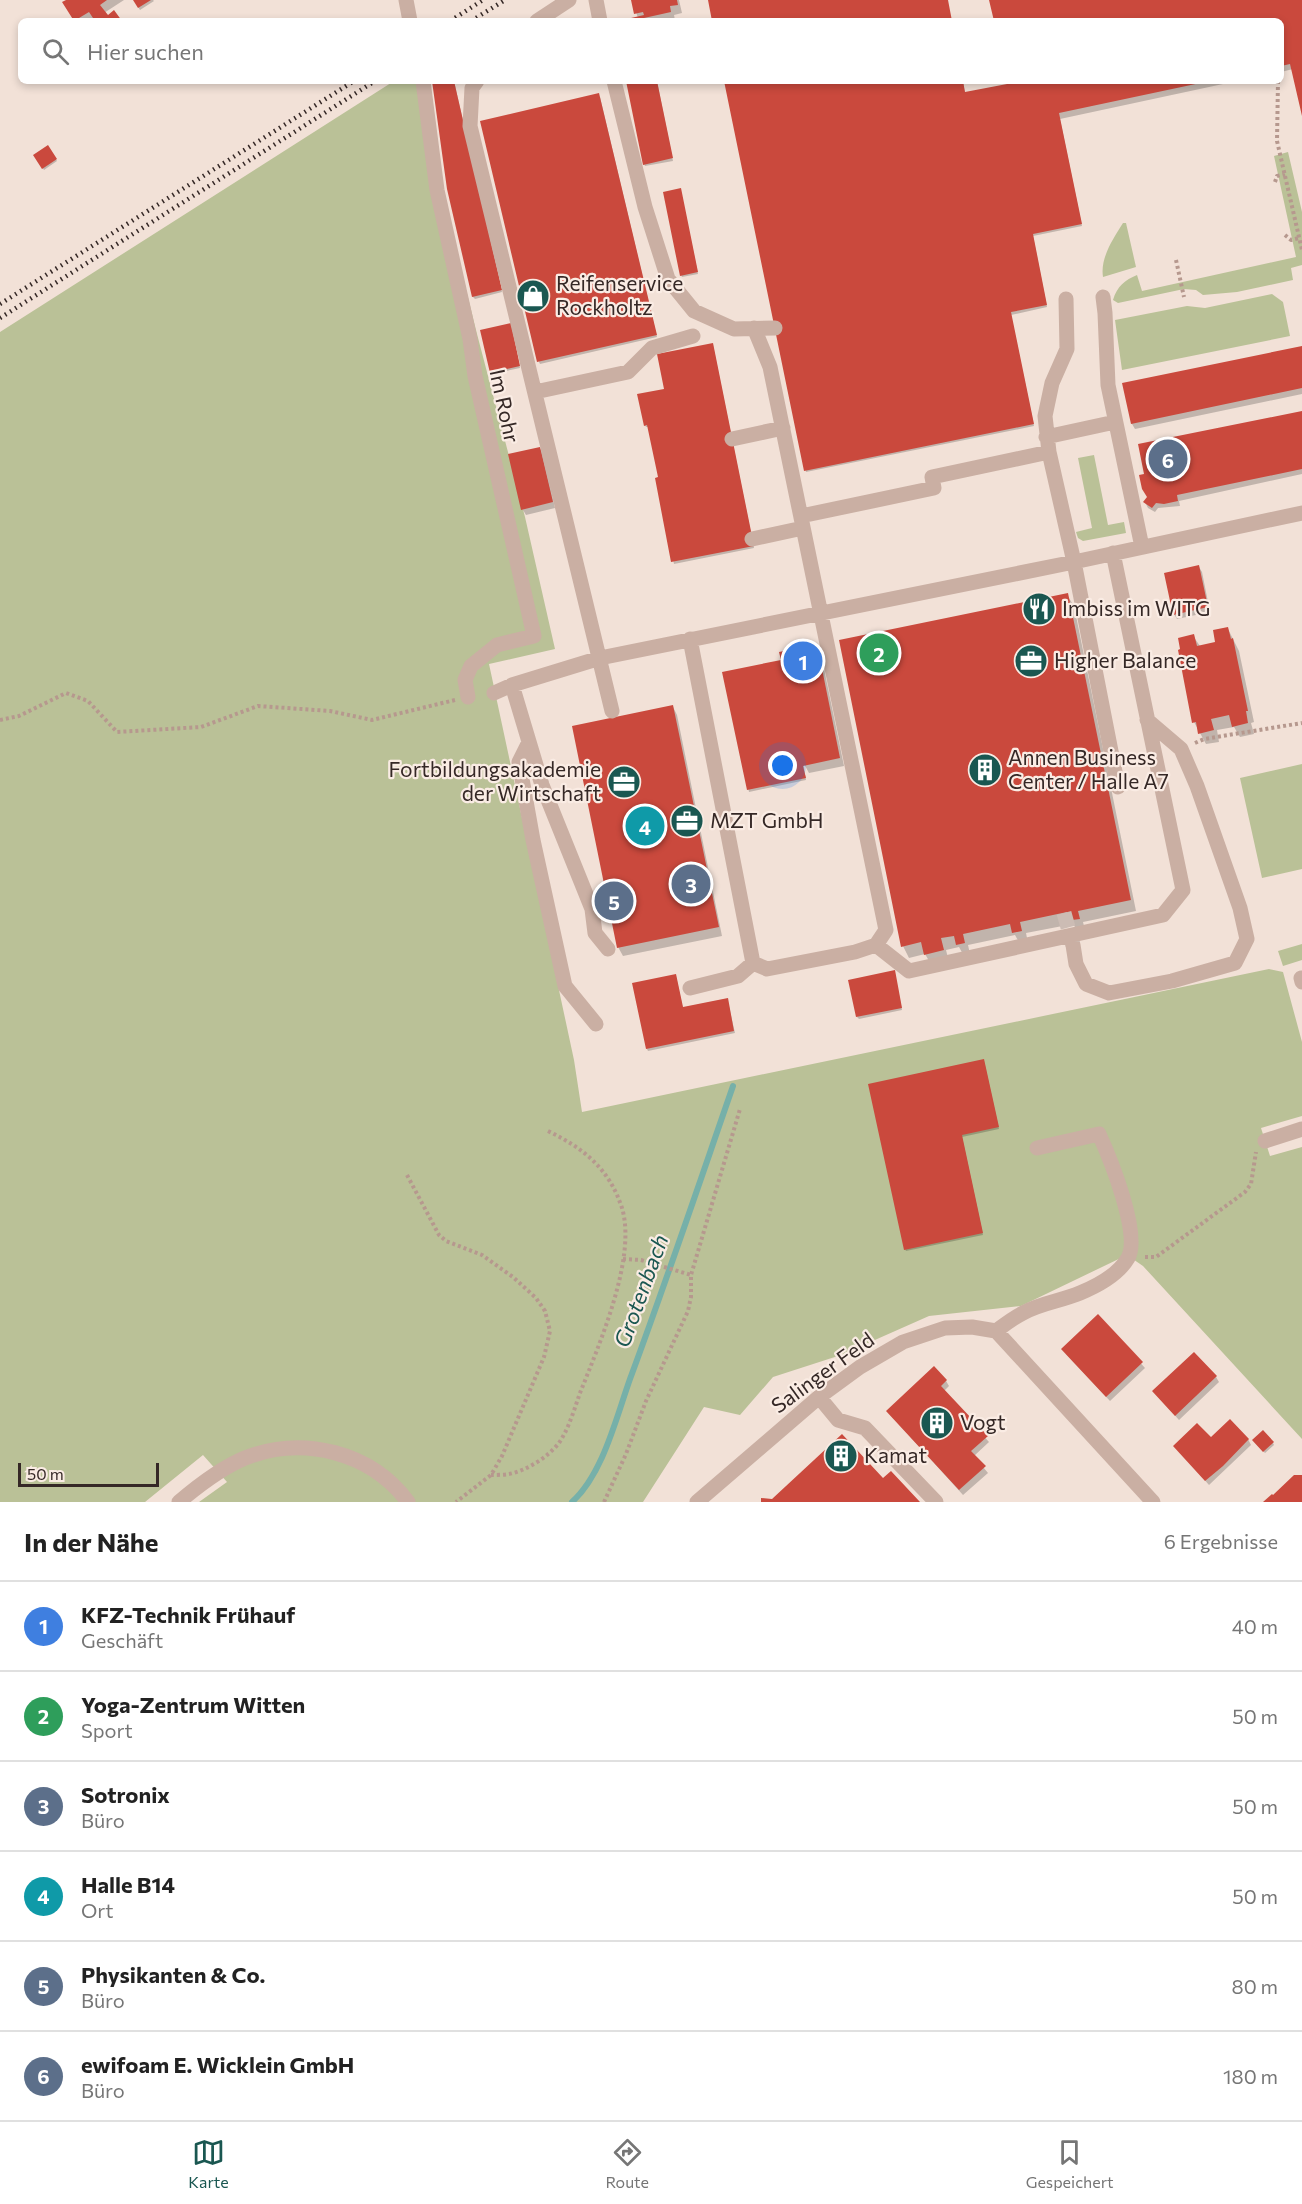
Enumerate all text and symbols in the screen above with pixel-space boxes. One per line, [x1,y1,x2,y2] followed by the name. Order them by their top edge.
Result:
[18,18,1284,84] search box
[39,35,72,68] icon: search
[87,38,204,65] text: Hier suchen
[556,270,683,319] place label: Reifenservice Rockholtz
[515,278,551,314] shop icon: Reifenservice Rockholtz
[485,367,525,445] street label: Im Rohr
[1148,436,1188,482] pin: 6
[1021,591,1057,627] restaurant icon: Imbiss im WITG
[1062,595,1210,620] place label: Imbiss im WITG
[860,630,898,676] pin: 2
[784,638,822,684] pin: 1
[1013,643,1049,679] office icon: Higher Balance
[1054,647,1196,672] place label: Higher Balance
[1008,744,1169,793] place label: Annen Business Center / Halle A7
[768,751,797,780] your location
[967,752,1003,788] building icon: Annen Business Center / Halle A7
[389,756,601,805] place label: Fortbildungsakademie der Wirtschaft
[606,764,642,800] office icon: Fortbildungsakademie der Wirtschaft
[669,803,705,839] office icon: MZT GmbH
[626,804,664,848] pin: 4
[710,807,824,832] place label: MZT GmbH
[672,862,710,906] pin: 3
[594,878,634,924] pin: 5
[608,1231,673,1351] water label: Grotenbach
[766,1326,878,1417] street label: Salinger Feld
[919,1405,955,1441] building icon: Vogt
[960,1409,1006,1434] place label: Vogt
[823,1438,859,1474] building icon: Kamat
[864,1442,927,1467] place label: Kamat
[18,1460,159,1488] scale bar
[27,1464,64,1483] text: 50 m
[24,1526,159,1557] text: In der Nähe
[1164,1529,1278,1553] text: 6 Ergebnisse
[81,1601,295,1628] text: KFZ-Technik Frühauf
[39,1614,48,1638] text: 1
[1232,1614,1278,1638] text: 40 m
[81,1628,163,1652] text: Geschäft
[81,1691,305,1718] text: Yoga-Zentrum Witten
[38,1704,49,1728] text: 2
[1232,1704,1278,1728] text: 50 m
[81,1718,133,1742] text: Sport
[81,1781,170,1808] text: Sotronix
[38,1794,49,1818] text: 3
[1232,1794,1278,1818] text: 50 m
[81,1808,125,1832] text: Büro
[81,1871,175,1898] text: Halle B14
[37,1884,50,1908] text: 4
[1232,1884,1278,1908] text: 50 m
[81,1898,114,1922] text: Ort
[81,1961,265,1988] text: Physikanten & Co.
[38,1974,49,1998] text: 5
[1232,1974,1278,1998] text: 80 m
[81,1988,125,2012] text: Büro
[81,2051,354,2078] text: ewifoam E. Wicklein GmbH
[37,2064,50,2088] text: 6
[1223,2064,1278,2088] text: 180 m
[81,2078,125,2102] text: Büro
[188,2136,229,2191] tab: Karte
[605,2136,649,2191] tab: Route
[1026,2136,1114,2191] tab: Gespeichert

